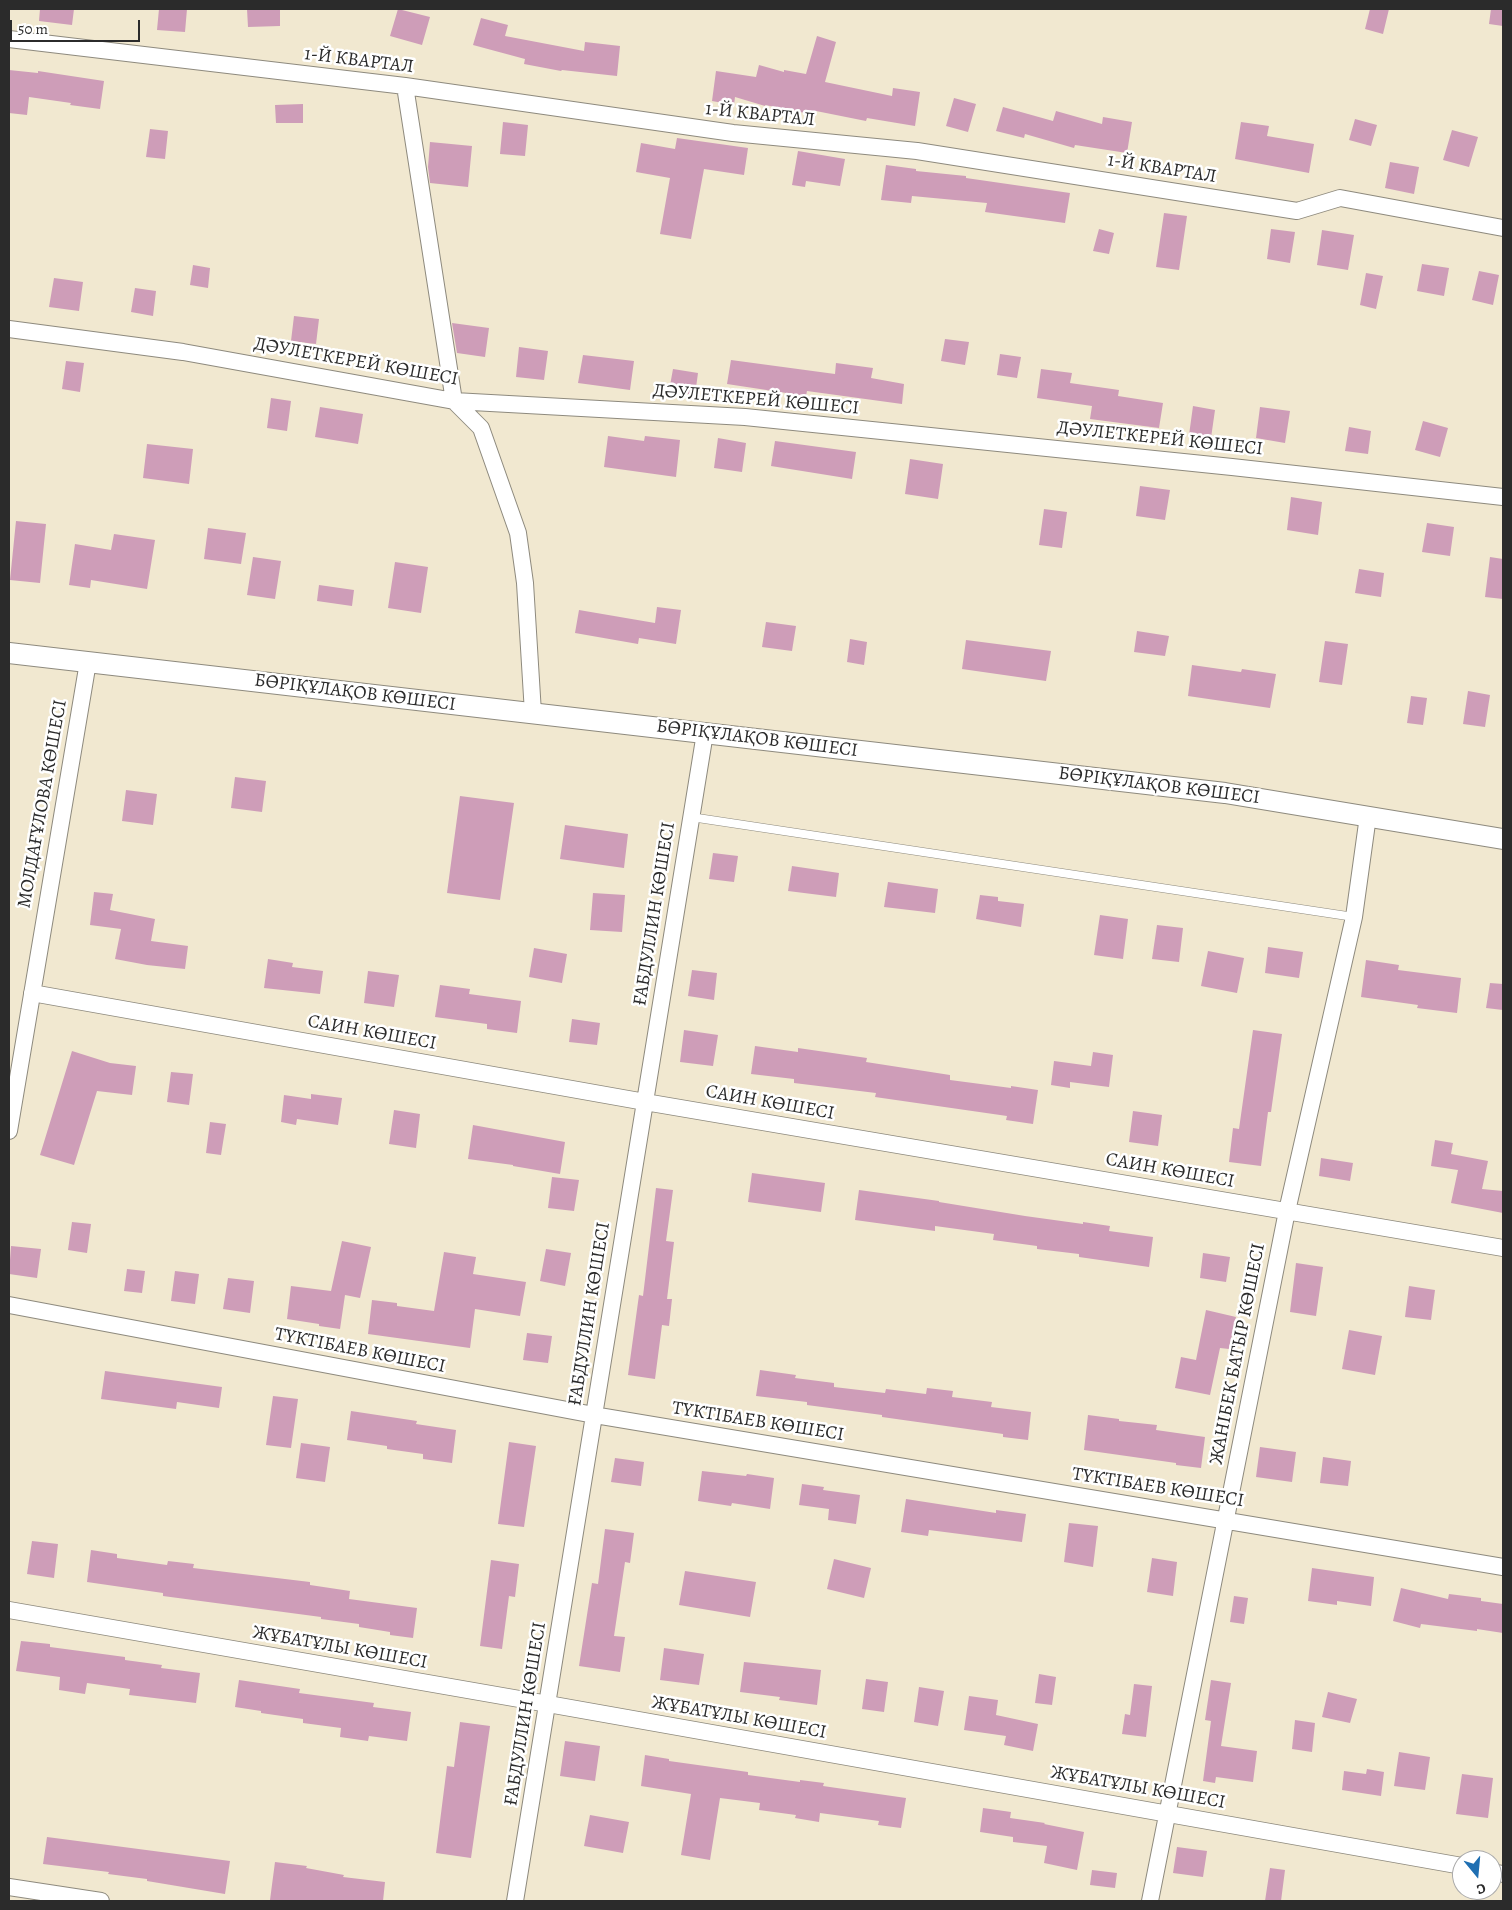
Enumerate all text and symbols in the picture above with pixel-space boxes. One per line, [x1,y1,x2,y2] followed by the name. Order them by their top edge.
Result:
[12,10,142,42] scale bar
[18,19,48,39] text: 50 m
[303,43,415,79] street label: 1-Й КВАРТАЛ
[704,98,816,132] street label: 1-Й КВАРТАЛ
[1106,149,1218,189] street label: 1-Й КВАРТАЛ
[252,333,460,391] street label: ДӘУЛЕТКЕРЕЙ КӨШЕСІ
[652,380,860,420] street label: ДӘУЛЕТКЕРЕЙ КӨШЕСІ
[1056,417,1264,461] street label: ДӘУЛЕТКЕРЕЙ КӨШЕСІ
[253,669,457,717] street label: БӨРІҚҰЛАҚОВ КӨШЕСІ
[13,698,73,910] street label: МОЛДАҒҰЛОВА КӨШЕСІ
[655,715,859,763] street label: БӨРІҚҰЛАҚОВ КӨШЕСІ
[1057,762,1261,810] street label: БӨРІҚҰЛАҚОВ КӨШЕСІ
[629,821,681,1007] street label: ҒАБДУЛЛИН КӨШЕСІ
[306,1010,438,1056] street label: САИН КӨШЕСІ
[704,1080,836,1126] street label: САИН КӨШЕСІ
[1104,1148,1236,1194] street label: САИН КӨШЕСІ
[564,1221,616,1407] street label: ҒАБДУЛЛИН КӨШЕСІ
[1205,1241,1271,1467] street label: ЖАНІБЕК БАТЫР КӨШЕСІ
[273,1323,447,1379] street label: ТҮКТІБАЕВ КӨШЕСІ
[671,1397,845,1447] street label: ТҮКТІБАЕВ КӨШЕСІ
[1071,1463,1245,1513] street label: ТҮКТІБАЕВ КӨШЕСІ
[251,1621,429,1675] street label: ЖҰБАТҰЛЫ КӨШЕСІ
[500,1621,552,1807] street label: ҒАБДУЛЛИН КӨШЕСІ
[650,1691,828,1745] street label: ЖҰБАТҰЛЫ КӨШЕСІ
[1049,1761,1227,1815] street label: ЖҰБАТҰЛЫ КӨШЕСІ
[1452,1850,1502,1900] north arrow
[1474,1879,1488,1899] text: С

